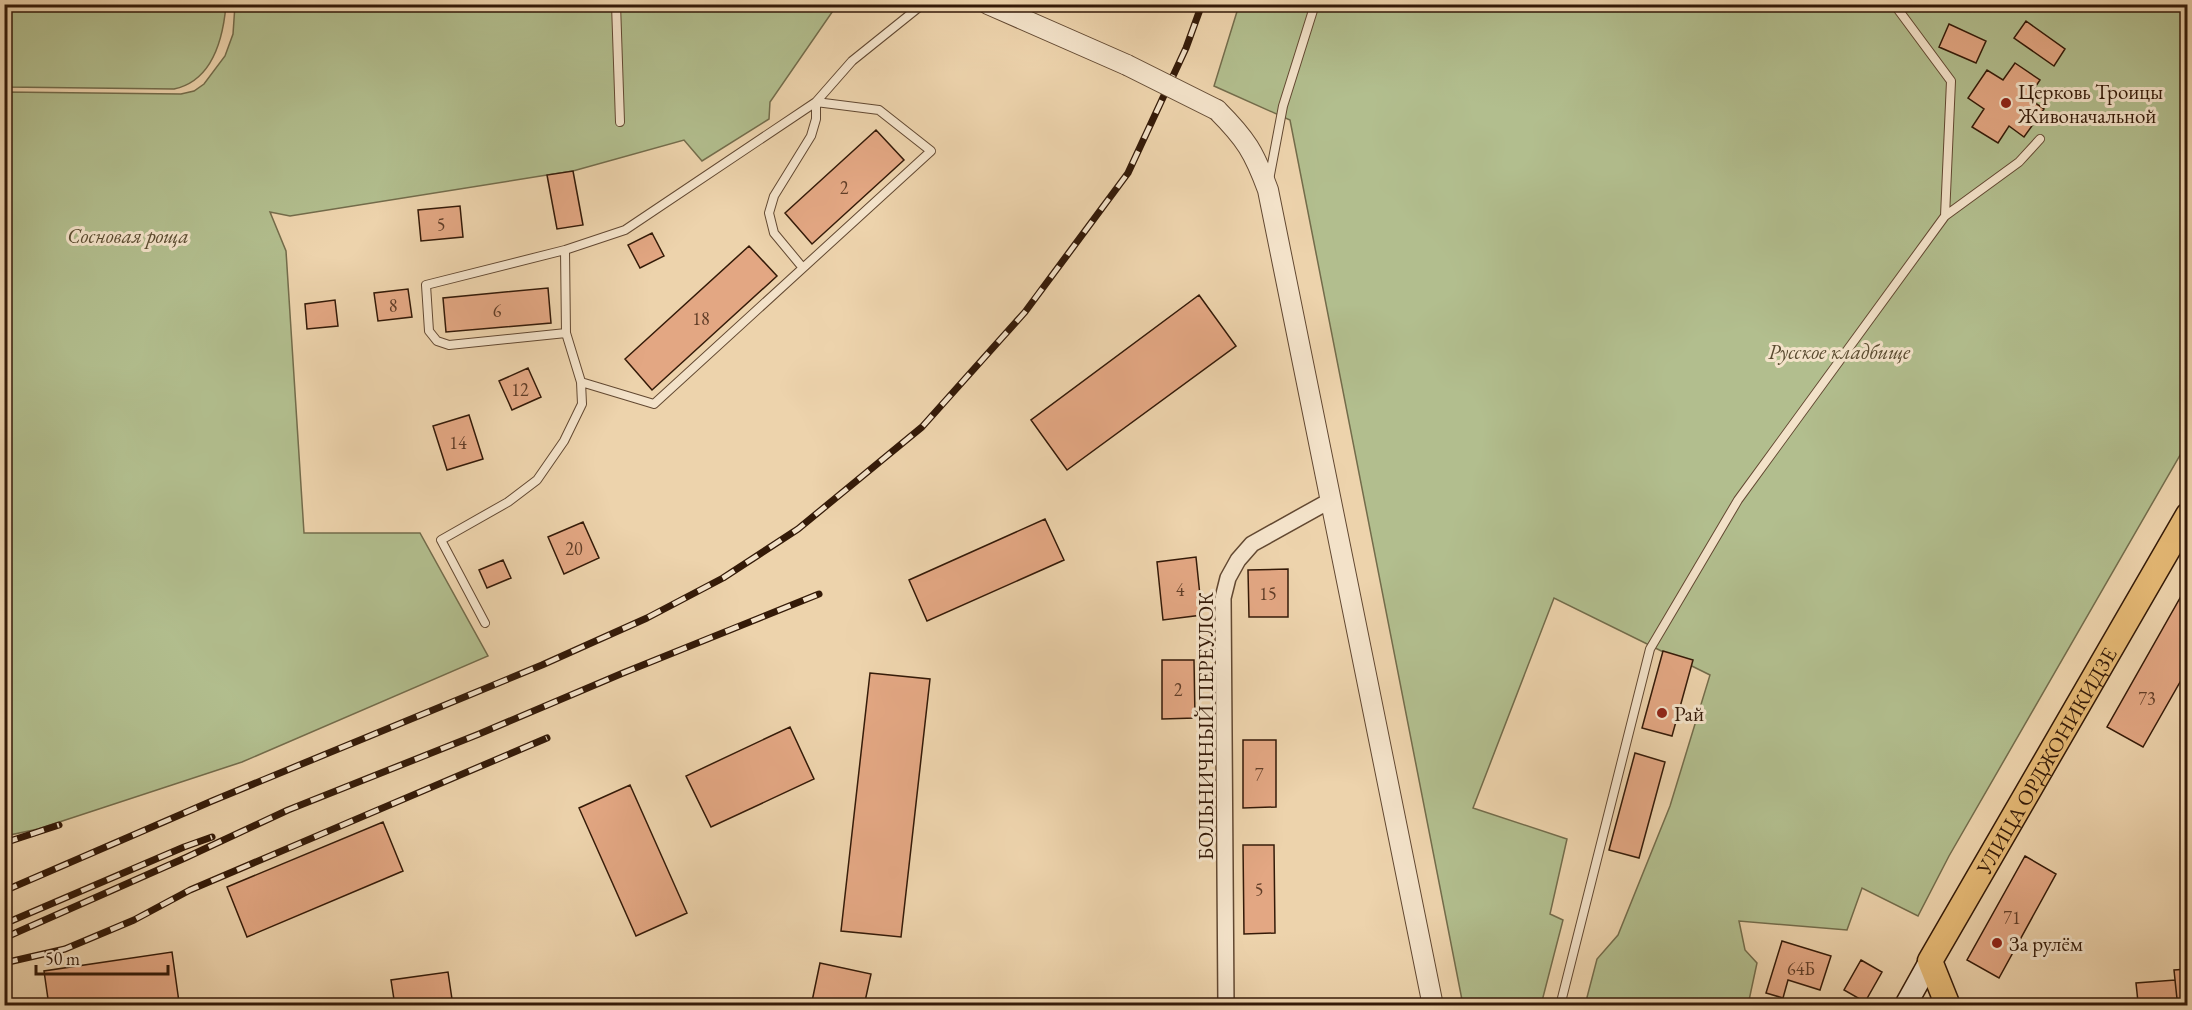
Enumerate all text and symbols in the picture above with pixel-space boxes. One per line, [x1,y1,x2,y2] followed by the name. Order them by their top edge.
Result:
[2017,78,2163,129] place label: Церковь Троицы Живоначальной
[1999,96,2013,110] marker: Церковь Троицы Живоначальной
[840,176,849,199] house number: 2
[437,213,445,236] house number: 5
[67,222,189,249] park label: Сосновая роща
[389,294,397,317] house number: 8
[493,299,502,322] house number: 6
[692,307,710,330] house number: 18
[1768,338,1911,365] park label: Русское кладбище
[511,378,529,401] house number: 12
[449,431,467,454] house number: 14
[565,537,583,560] house number: 20
[1176,578,1185,601] house number: 4
[1259,582,1277,605] house number: 15
[1192,592,1219,860] street label: БОЛЬНИЧНЫЙ ПЕРЕУЛОК
[1969,642,2122,880] street label: УЛИЦА ОРДЖОНИКИДЗЕ
[1174,678,1183,701] house number: 2
[2138,687,2156,710] house number: 73
[1674,700,1704,727] place label: Рай
[1655,706,1669,720] marker: Рай
[1255,763,1264,786] house number: 7
[1255,878,1263,901] house number: 5
[2003,906,2021,929] house number: 71
[2009,930,2083,957] place label: За рулём
[1990,936,2004,950] marker: За рулём
[36,938,168,976] scale bar
[45,947,80,970] text: 50 m
[1787,957,1815,980] house number: 64Б

